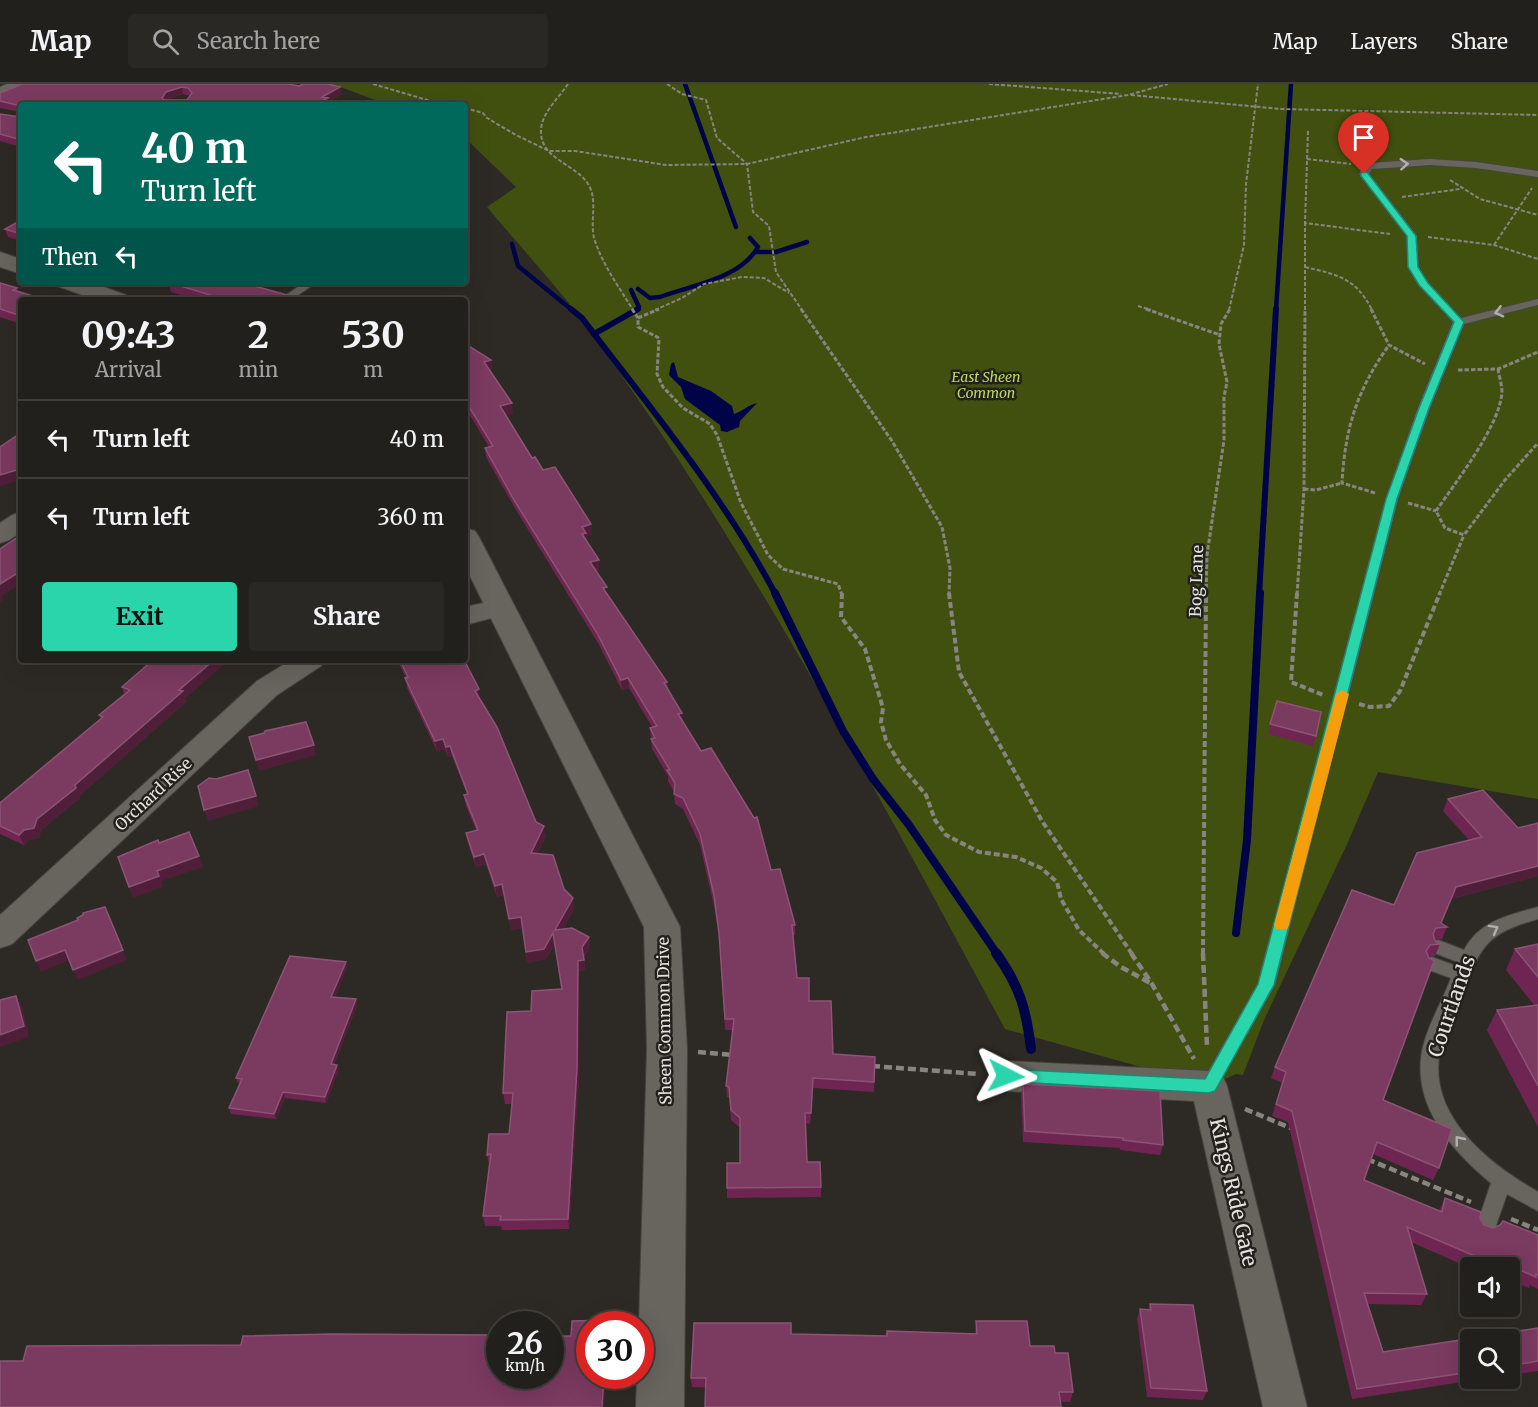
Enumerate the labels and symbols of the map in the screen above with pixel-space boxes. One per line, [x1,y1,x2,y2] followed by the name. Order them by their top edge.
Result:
[1338,112,1389,174] pin
[1399,157,1408,170] one-way arrow
[1494,305,1504,318] one-way arrow
[952,368,1020,402] park label: East Sheen Common
[1185,545,1207,617] street label: Bog Lane
[110,753,196,835] street label: Orchard Rise
[1488,925,1498,936] one-way arrow
[653,937,675,1105] street label: Sheen Common Drive
[1422,952,1480,1060] street label: Courtlands
[974,1044,1038,1108] position arrow
[1205,1116,1263,1268] street label: Kings Ride Gate
[1455,1136,1466,1147] one-way arrow
[576,1311,654,1389] speed limit sign: 30

